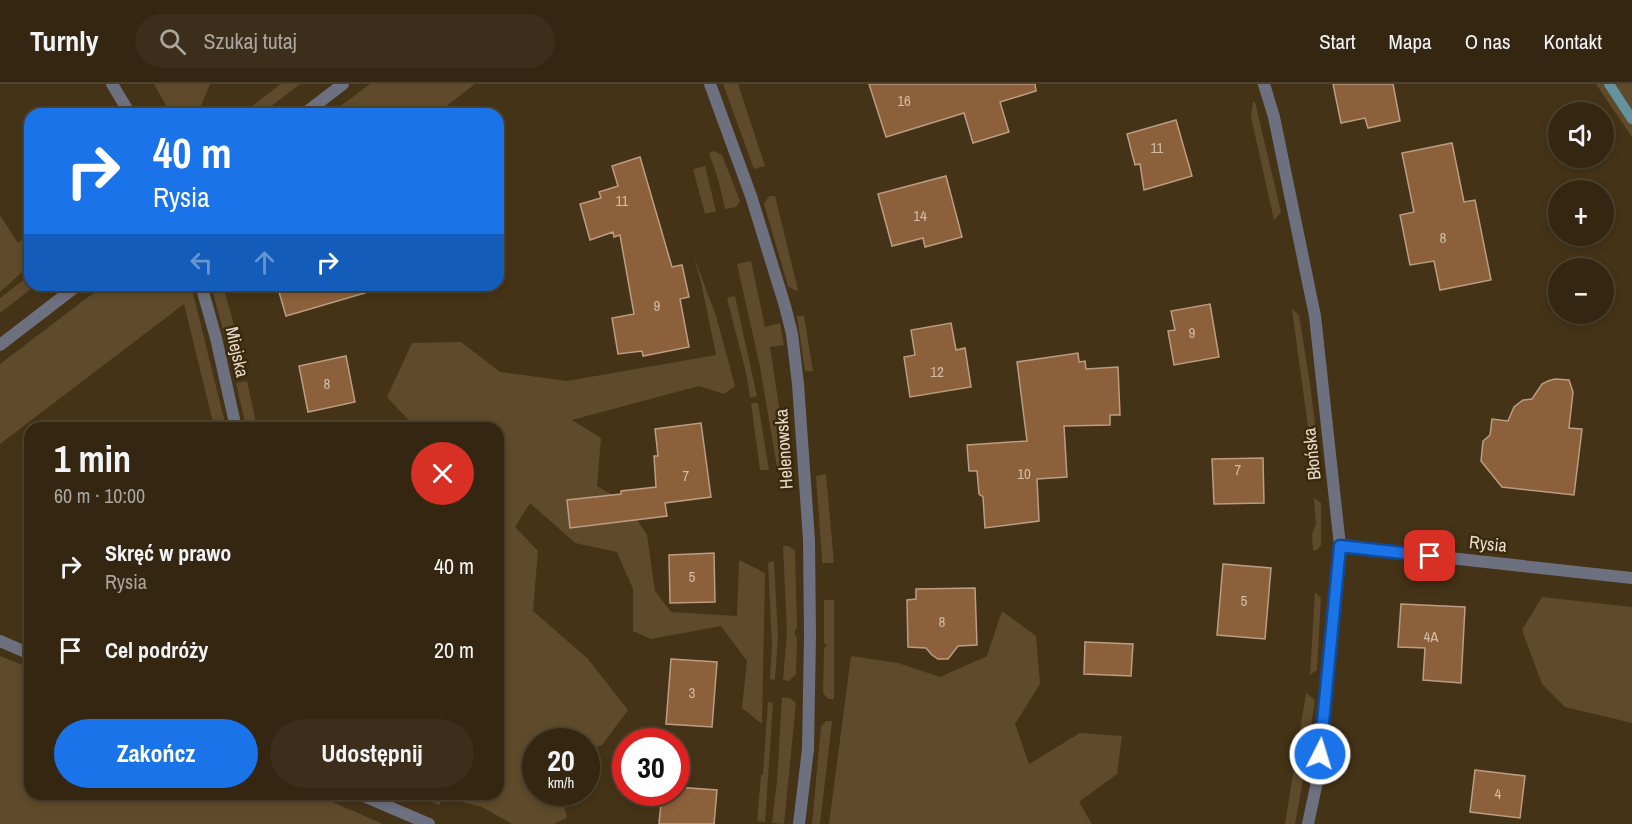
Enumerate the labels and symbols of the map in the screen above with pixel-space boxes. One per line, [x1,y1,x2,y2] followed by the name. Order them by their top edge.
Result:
[897,90,911,111] house number: 16
[1151,137,1164,158] house number: 11
[616,190,629,211] house number: 11
[913,205,927,226] house number: 14
[1440,227,1447,248] house number: 8
[654,295,661,316] house number: 9
[1189,322,1196,343] house number: 9
[220,324,255,379] street label: Miejska
[930,361,944,382] house number: 12
[324,373,331,394] house number: 8
[768,408,799,490] street label: Helenowska
[1296,427,1327,481] street label: Błońska
[1235,459,1242,480] house number: 7
[1017,463,1031,484] house number: 10
[683,465,690,486] house number: 7
[1468,529,1508,558] street label: Rysia
[1404,530,1455,581] pin
[689,566,696,587] house number: 5
[1241,590,1248,611] house number: 5
[939,611,946,632] house number: 8
[1423,626,1439,647] house number: 4A
[689,682,696,703] house number: 3
[1288,722,1352,786] position arrow
[612,728,690,806] speed limit sign: 30
[1495,783,1502,804] house number: 4

